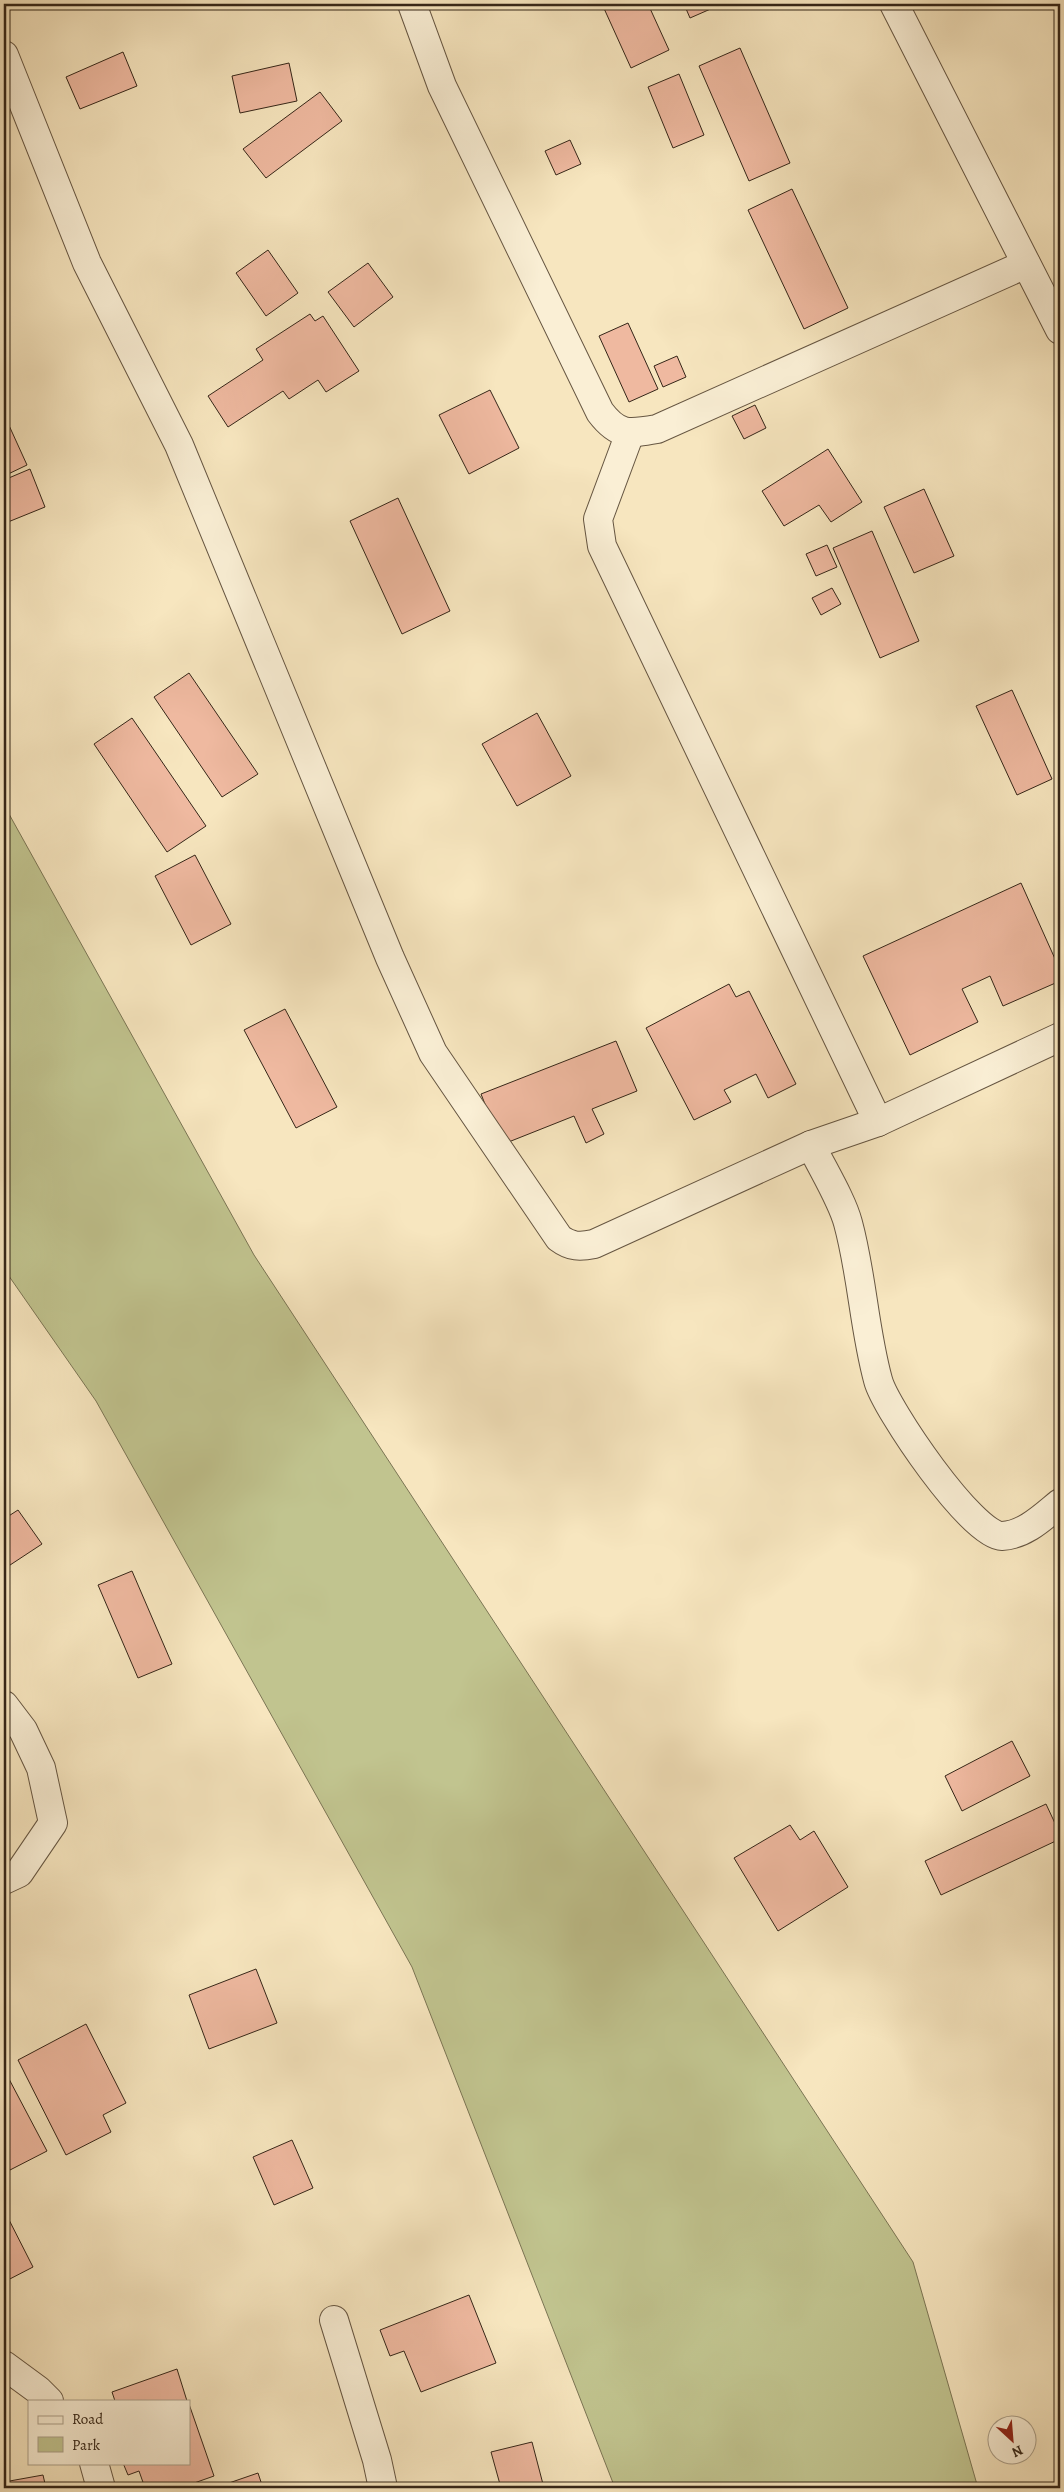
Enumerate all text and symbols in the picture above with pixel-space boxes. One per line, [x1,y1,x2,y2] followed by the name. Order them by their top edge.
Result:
[28,2400,190,2464] legend
[72,2409,104,2429] text: Road
[986,2414,1036,2464] north arrow
[72,2435,101,2455] text: Park
[1009,2440,1026,2462] text: N

